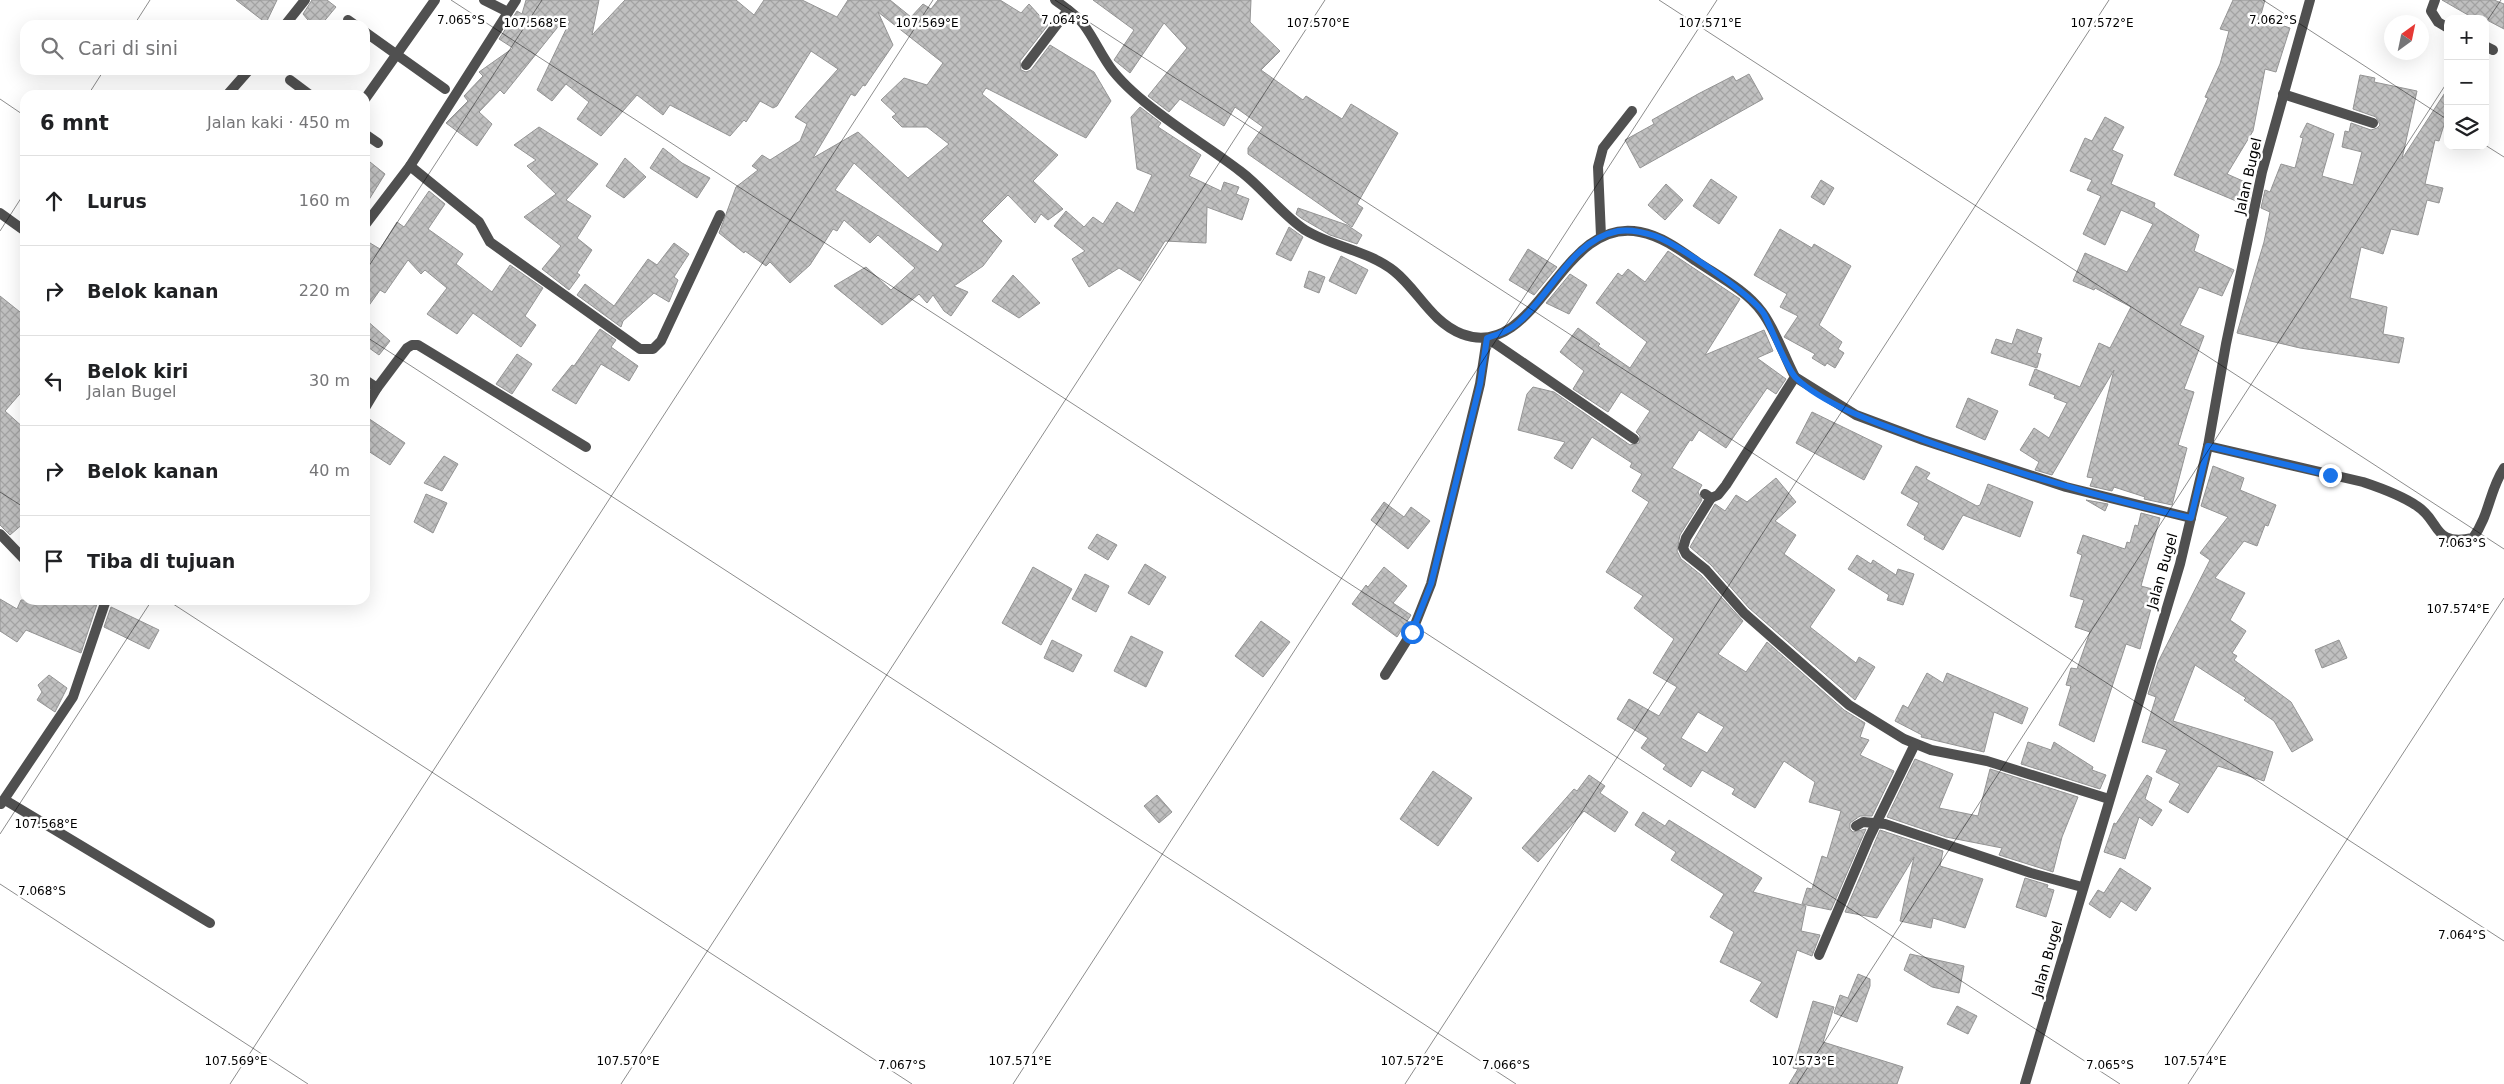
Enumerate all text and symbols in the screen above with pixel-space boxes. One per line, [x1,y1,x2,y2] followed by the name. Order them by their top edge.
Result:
[437,13,485,27] text: 7.065°S
[1041,13,1089,27] text: 7.064°S
[2249,13,2297,27] text: 7.062°S
[2384,15,2429,60] north arrow
[2444,15,2489,150] map controls
[2444,15,2489,60] button: +
[503,16,567,30] text: 107.568°E
[895,16,959,30] text: 107.569°E
[1286,16,1350,30] text: 107.570°E
[1678,16,1742,30] text: 107.571°E
[2070,16,2134,30] text: 107.572°E
[20,20,370,75] search box
[38,34,66,62] icon: search
[78,37,178,59] text: Cari di sini
[2444,60,2489,105] button: −
[2444,105,2489,150] button: layers
[40,111,109,135] text: 6 mnt
[207,113,350,132] text: Jalan kaki · 450 m
[2231,136,2265,217] street label: Jalan Bugel
[40,187,68,215] icon: ahead
[87,190,147,212] text: Lurus
[299,191,350,210] text: 160 m
[40,277,68,305] icon: right
[87,280,219,302] text: Belok kanan
[299,281,350,300] text: 220 m
[87,360,188,382] text: Belok kiri
[40,367,68,395] icon: left
[309,371,350,390] text: 30 m
[87,382,177,401] text: Jalan Bugel
[40,457,68,485] icon: right
[87,460,219,482] text: Belok kanan
[309,461,350,480] text: 40 m
[2319,464,2342,487] route end
[2143,531,2180,612] street label: Jalan Bugel
[2438,536,2486,550] text: 7.063°S
[40,547,68,575] icon: arrive
[87,550,235,572] text: Tiba di tujuan
[2426,602,2490,616] text: 107.574°E
[1401,621,1424,644] route start
[14,817,78,831] text: 107.568°E
[18,884,66,898] text: 7.068°S
[2028,919,2065,1000] street label: Jalan Bugel
[2438,928,2486,942] text: 7.064°S
[204,1054,268,1068] text: 107.569°E
[596,1054,660,1068] text: 107.570°E
[988,1054,1052,1068] text: 107.571°E
[1380,1054,1444,1068] text: 107.572°E
[1771,1054,1835,1068] text: 107.573°E
[2163,1054,2227,1068] text: 107.574°E
[878,1058,926,1072] text: 7.067°S
[1482,1058,1530,1072] text: 7.066°S
[2086,1058,2134,1072] text: 7.065°S

